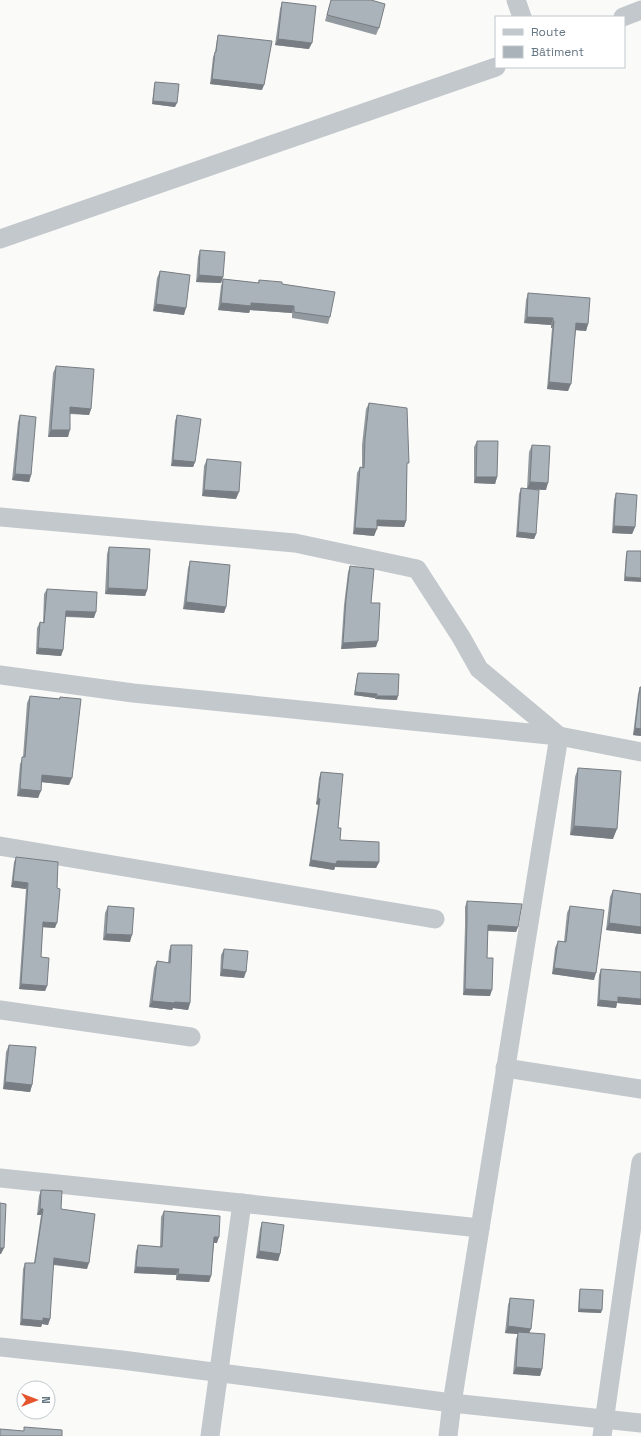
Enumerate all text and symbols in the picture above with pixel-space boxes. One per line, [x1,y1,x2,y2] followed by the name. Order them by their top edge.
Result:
[495,16,625,68] legend
[531,24,566,40] text: Route
[531,44,584,60] text: Bâtiment
[16,1380,56,1420] north arrow
[39,1396,53,1404] text: N

